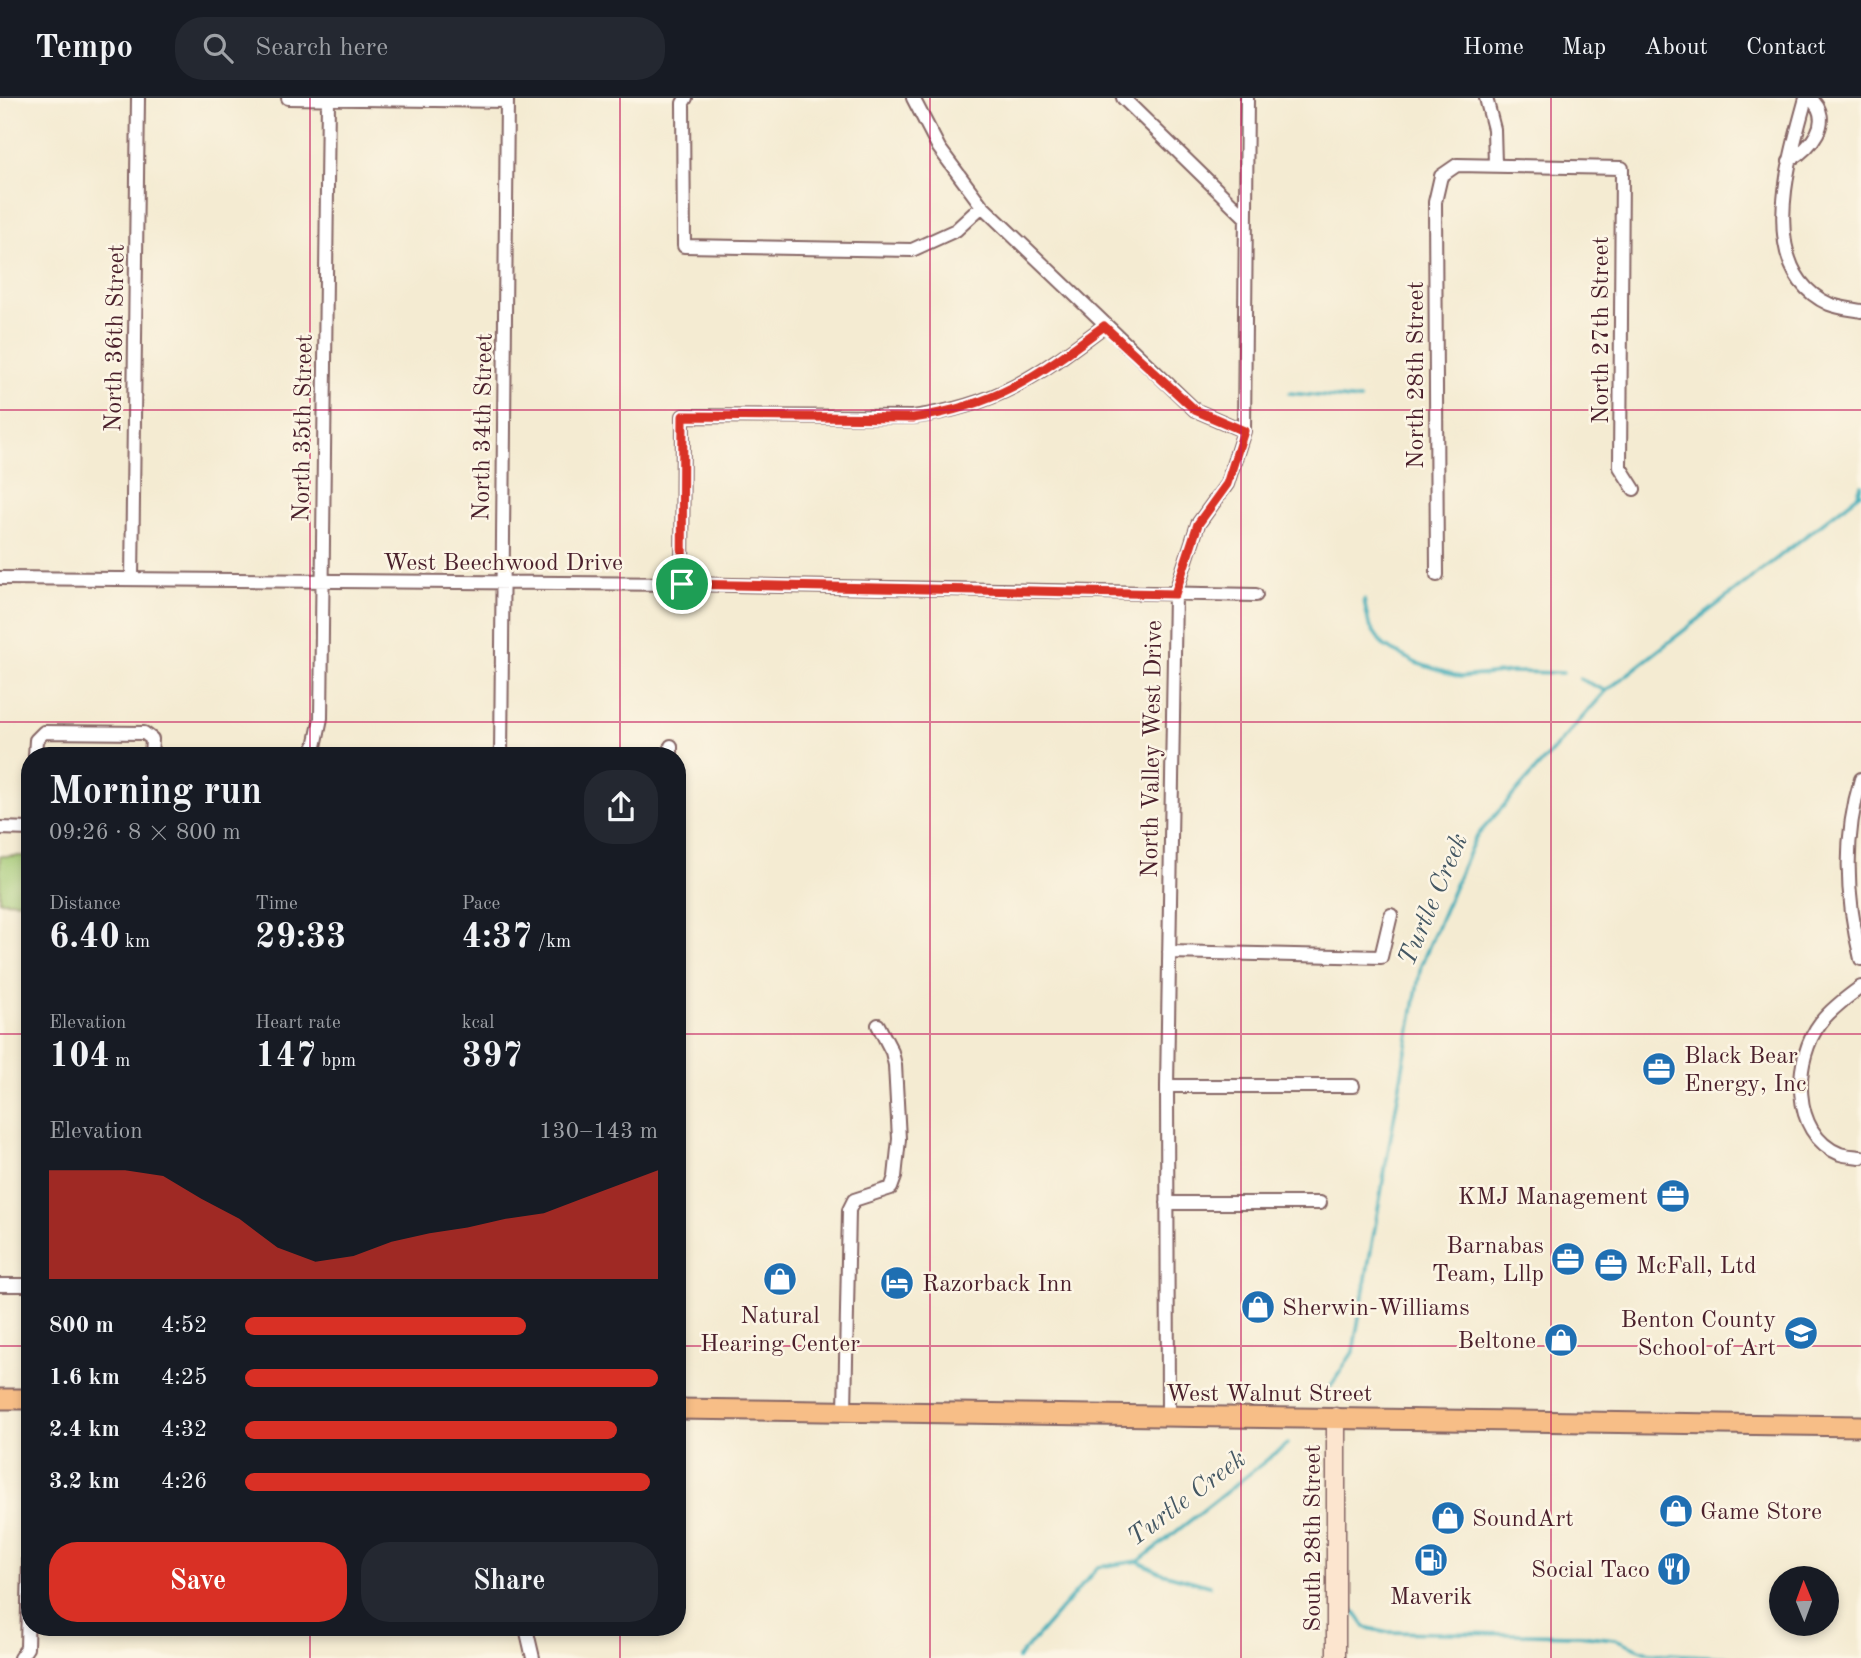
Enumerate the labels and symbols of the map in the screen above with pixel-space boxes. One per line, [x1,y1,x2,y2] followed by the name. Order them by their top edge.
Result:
[1590,236,1614,424] street label: North 27th Street
[102,244,130,432] street label: North 36th Street
[1405,281,1429,469] street label: North 28th Street
[470,333,498,521] street label: North 34th Street
[290,334,318,522] street label: North 35th Street
[383,552,623,576] street label: West Beechwood Drive
[652,554,712,614] pin
[1139,620,1167,878] street label: North Valley West Drive
[1394,830,1473,970] water label: Turtle Creek
[1684,1045,1806,1097] place label: Black Bear Energy, Inc
[1640,1050,1678,1088] office icon: Black Bear Energy, Inc
[1654,1177,1692,1215] office icon: KMJ Management
[1458,1186,1648,1210] place label: KMJ Management
[1432,1235,1544,1287] place label: Barnabas Team, Lllp
[1549,1240,1587,1278] office icon: Barnabas Team, Lllp
[1592,1246,1630,1284] office icon: McFall, Ltd
[1636,1255,1757,1279] place label: McFall, Ltd
[761,1260,799,1298] shop icon: Natural Hearing Center
[878,1264,916,1302] hotel icon: Razorback Inn
[922,1273,1073,1297] place label: Razorback Inn
[1239,1288,1277,1326] shop icon: Sherwin-Williams
[1282,1297,1470,1321] place label: Sherwin-Williams
[700,1305,860,1357] place label: Natural Hearing Center
[1621,1309,1776,1361] place label: Benton County School of Art
[1782,1314,1820,1352] school or university icon: Benton County School of Art
[1542,1321,1580,1359] shop icon: Beltone
[1458,1330,1536,1354] place label: Beltone
[1166,1383,1372,1407] street label: West Walnut Street
[1302,1444,1326,1632] street label: South 28th Street
[1123,1446,1251,1551] water label: Turtle Creek
[1657,1492,1695,1530] shop icon: Game Store
[1429,1499,1467,1537] shop icon: SoundArt
[1700,1501,1822,1525] place label: Game Store
[1472,1508,1574,1532] place label: SoundArt
[1412,1541,1450,1579] fuel station icon: Maverik
[1655,1550,1693,1588] restaurant icon: Social Taco
[1531,1559,1650,1583] place label: Social Taco
[1769,1566,1839,1636] north arrow
[1390,1586,1472,1610] place label: Maverik

